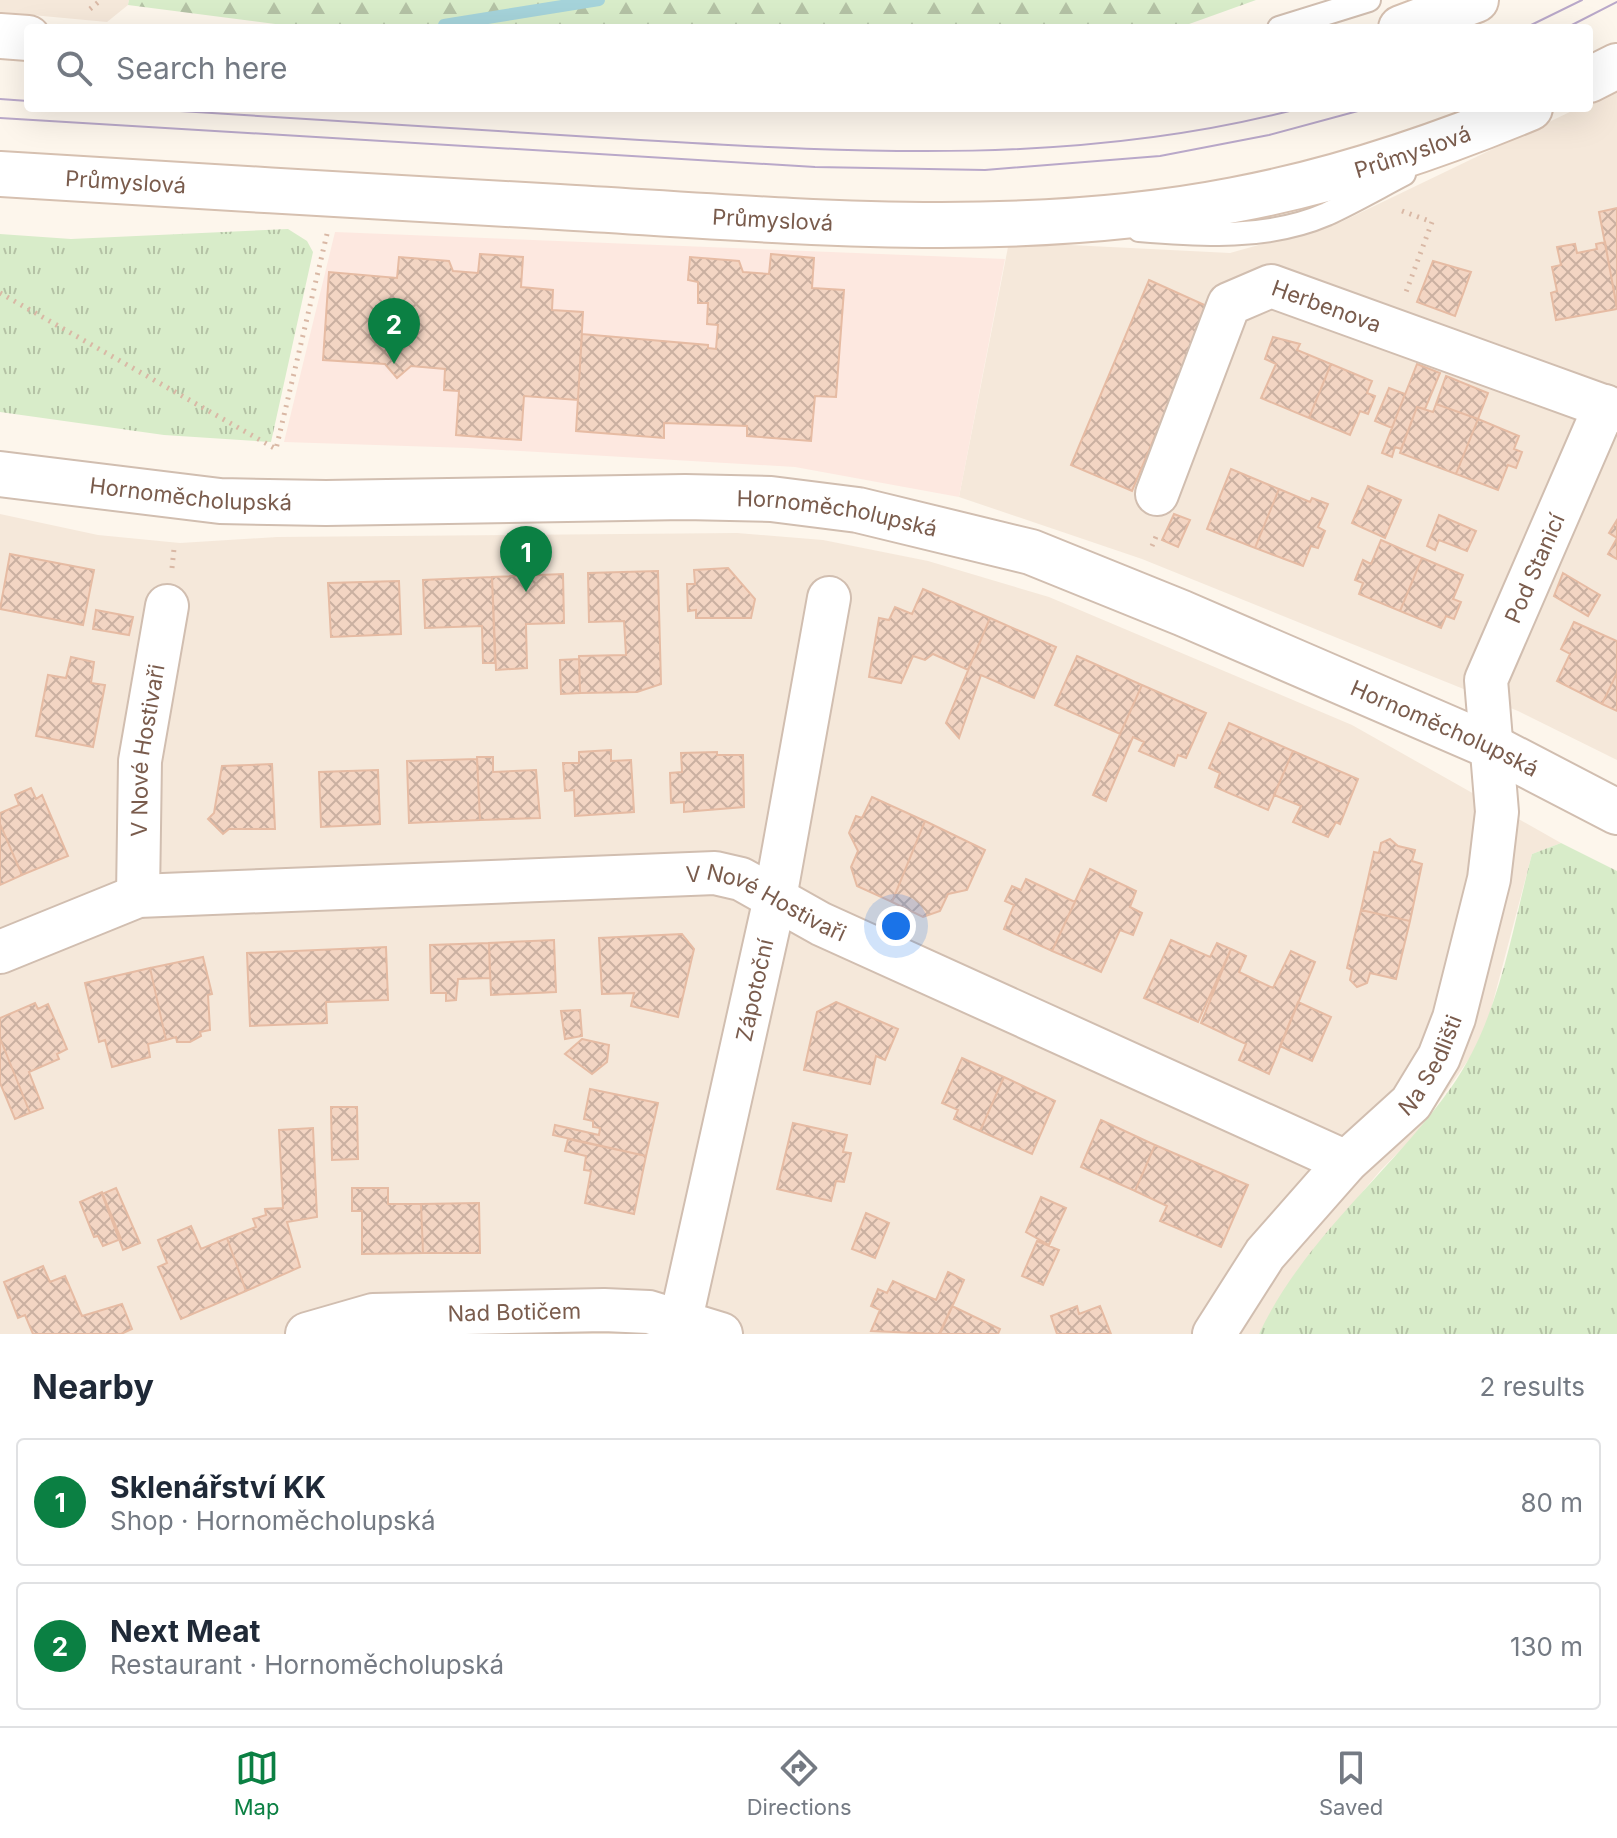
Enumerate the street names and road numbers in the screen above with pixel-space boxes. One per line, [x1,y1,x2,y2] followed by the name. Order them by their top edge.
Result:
[1351,120,1474,183] street label: Průmyslová
[64,165,187,198] street label: Průmyslová
[711,204,834,236] street label: Průmyslová
[1268,274,1385,338] street label: Herbenova
[88,472,292,515] street label: Hornoměcholupská
[736,485,940,542] street label: Hornoměcholupská
[1499,509,1570,627] street label: Pod Stanicí
[126,662,170,837] street label: V Nové Hostivaři
[1347,675,1543,782] street label: Hornoměcholupská
[685,859,850,947] street label: V Nové Hostivaři
[730,936,779,1044] street label: Zápotoční
[1393,1011,1467,1121] street label: Na Sedlišti
[447,1298,581,1326] street label: Nad Botičem

